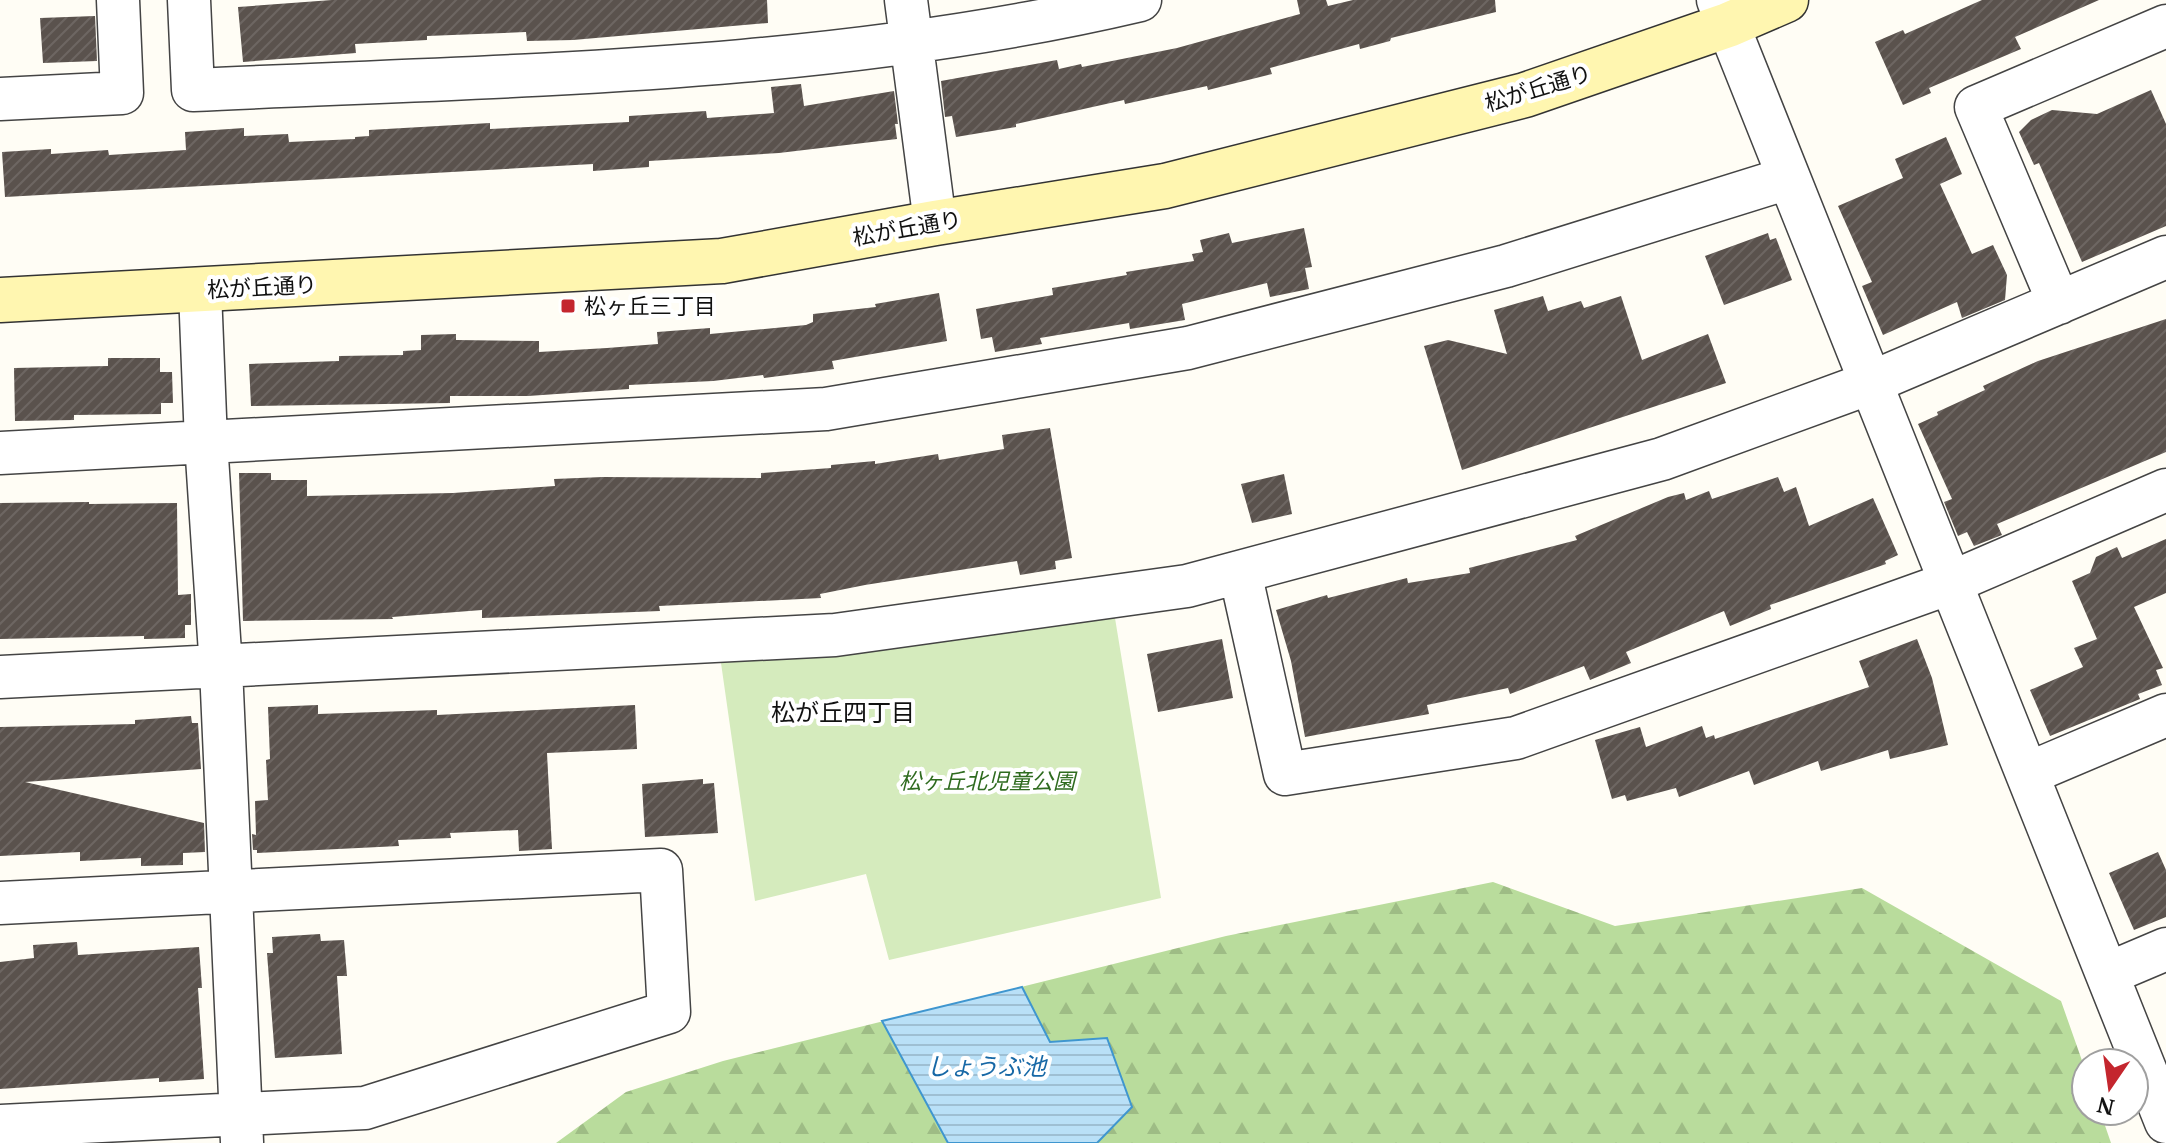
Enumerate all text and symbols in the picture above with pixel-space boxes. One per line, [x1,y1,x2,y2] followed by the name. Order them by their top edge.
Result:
[1481,58,1595,117] street label: 松が丘通り
[850,204,964,251] street label: 松が丘通り
[206,269,318,304] street label: 松が丘通り
[584,291,716,320] place label: 松ヶ丘三丁目
[559,297,577,315] marker: 松ヶ丘三丁目
[771,696,915,728] district label: 松が丘四丁目
[899,766,1078,795] park label: 松ヶ丘北児童公園
[2070,1047,2150,1127] north arrow
[926,1050,1048,1082] water label: しょうぶ池
[2094,1091,2117,1123] text: N

